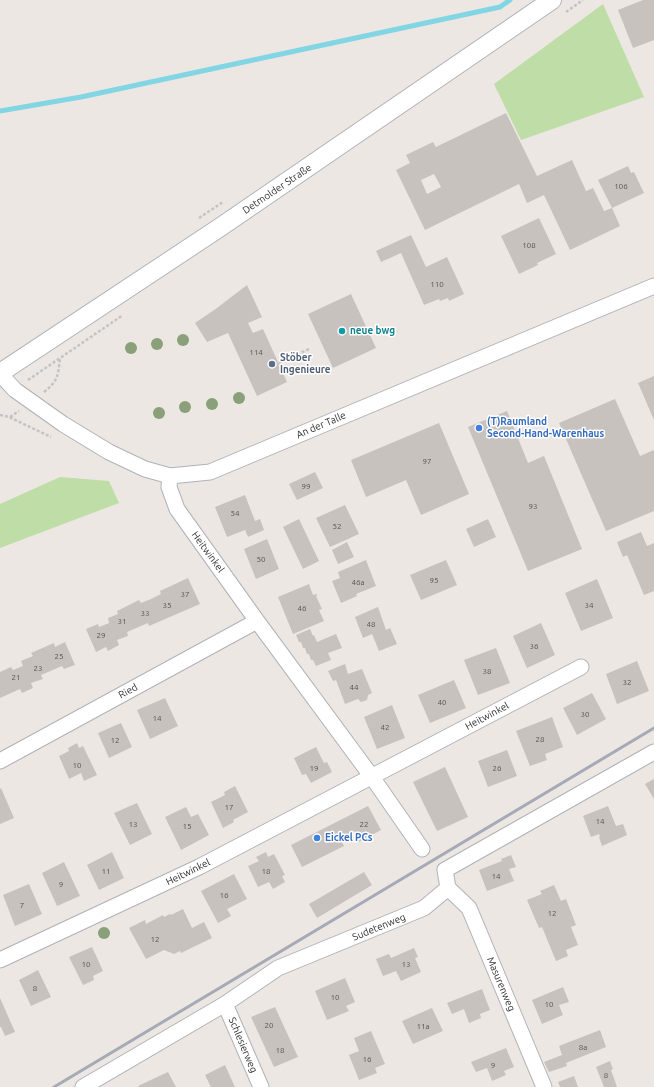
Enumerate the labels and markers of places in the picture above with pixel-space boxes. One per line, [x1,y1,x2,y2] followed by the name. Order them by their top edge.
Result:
[350,325,395,337] place label: neue bwg
[337,326,347,336] marker: neue bwg
[280,352,331,376] place label: Stöber Ingenieure
[267,359,277,369] marker: Stöber Ingenieure
[487,416,604,440] place label: (T)Raumland Second-Hand-Warenhaus
[474,423,484,433] marker: (T)Raumland Second-Hand-Warenhaus
[325,832,373,844] place label: Eickel PCs
[312,833,322,843] marker: Eickel PCs

